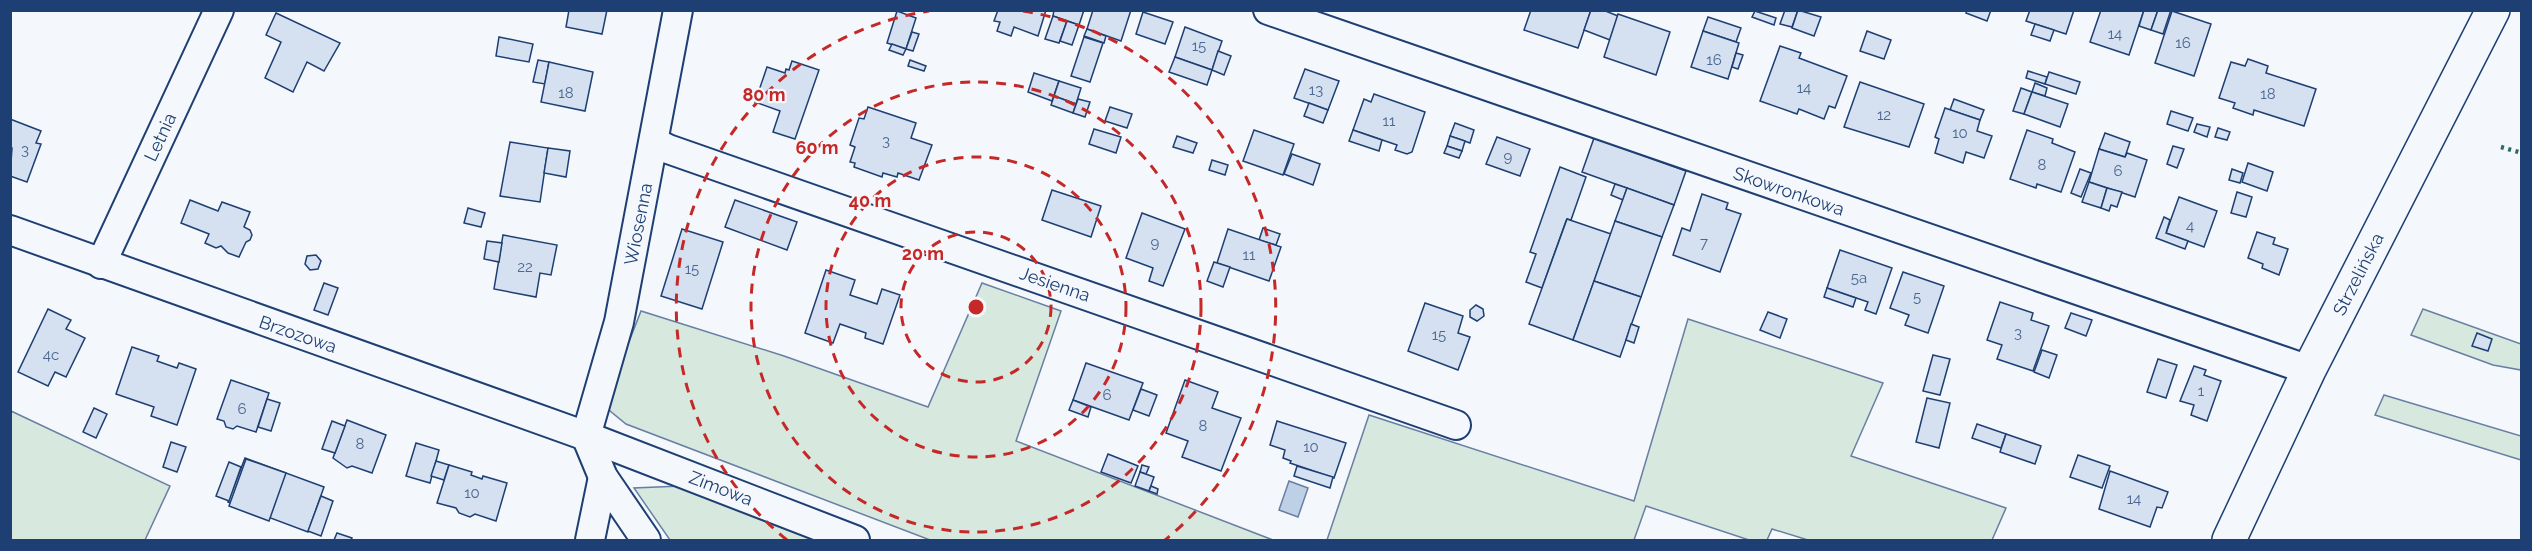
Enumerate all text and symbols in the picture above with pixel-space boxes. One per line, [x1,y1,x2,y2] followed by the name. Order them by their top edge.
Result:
[2108,25,2122,43] house number: 14
[2175,34,2191,52] house number: 16
[1192,37,1206,55] house number: 15
[1706,51,1722,69] house number: 16
[1797,79,1811,97] house number: 14
[1309,81,1323,99] house number: 13
[558,84,574,102] house number: 18
[742,84,786,105] text: 80 m
[2260,85,2276,103] house number: 18
[1877,106,1891,124] house number: 12
[140,109,180,165] street label: Letnia
[1383,112,1396,130] house number: 11
[1952,124,1968,142] house number: 10
[882,132,890,150] house number: 3
[795,137,839,158] text: 60 m
[21,141,29,159] house number: 3
[1504,148,1513,166] house number: 9
[2038,156,2047,174] house number: 8
[1731,162,1847,220] street label: Skowronkowa
[2113,162,2123,180] house number: 6
[620,181,656,267] street label: Wiosenna
[849,190,891,211] text: 40 m
[2186,217,2194,235] house number: 4
[2328,229,2388,319] street label: Strzelińska
[1151,234,1160,252] house number: 9
[1700,234,1708,252] house number: 7
[902,243,944,264] text: 20 m
[1243,246,1256,264] house number: 11
[517,258,533,276] house number: 22
[685,260,699,278] house number: 15
[1017,262,1093,306] street label: Jesienna
[1851,269,1867,287] house number: 5a
[1913,288,1921,306] house number: 5
[966,297,986,317] centre of rings
[256,311,340,357] street label: Brzozowa
[2014,324,2022,342] house number: 3
[1432,326,1446,344] house number: 15
[43,346,59,364] house number: 4c
[2198,382,2205,400] house number: 1
[1102,386,1112,404] house number: 6
[237,400,247,418] house number: 6
[1199,417,1208,435] house number: 8
[356,435,365,453] house number: 8
[1303,438,1319,456] house number: 10
[686,466,756,510] street label: Zimowa
[464,484,480,502] house number: 10
[2127,490,2141,508] house number: 14

